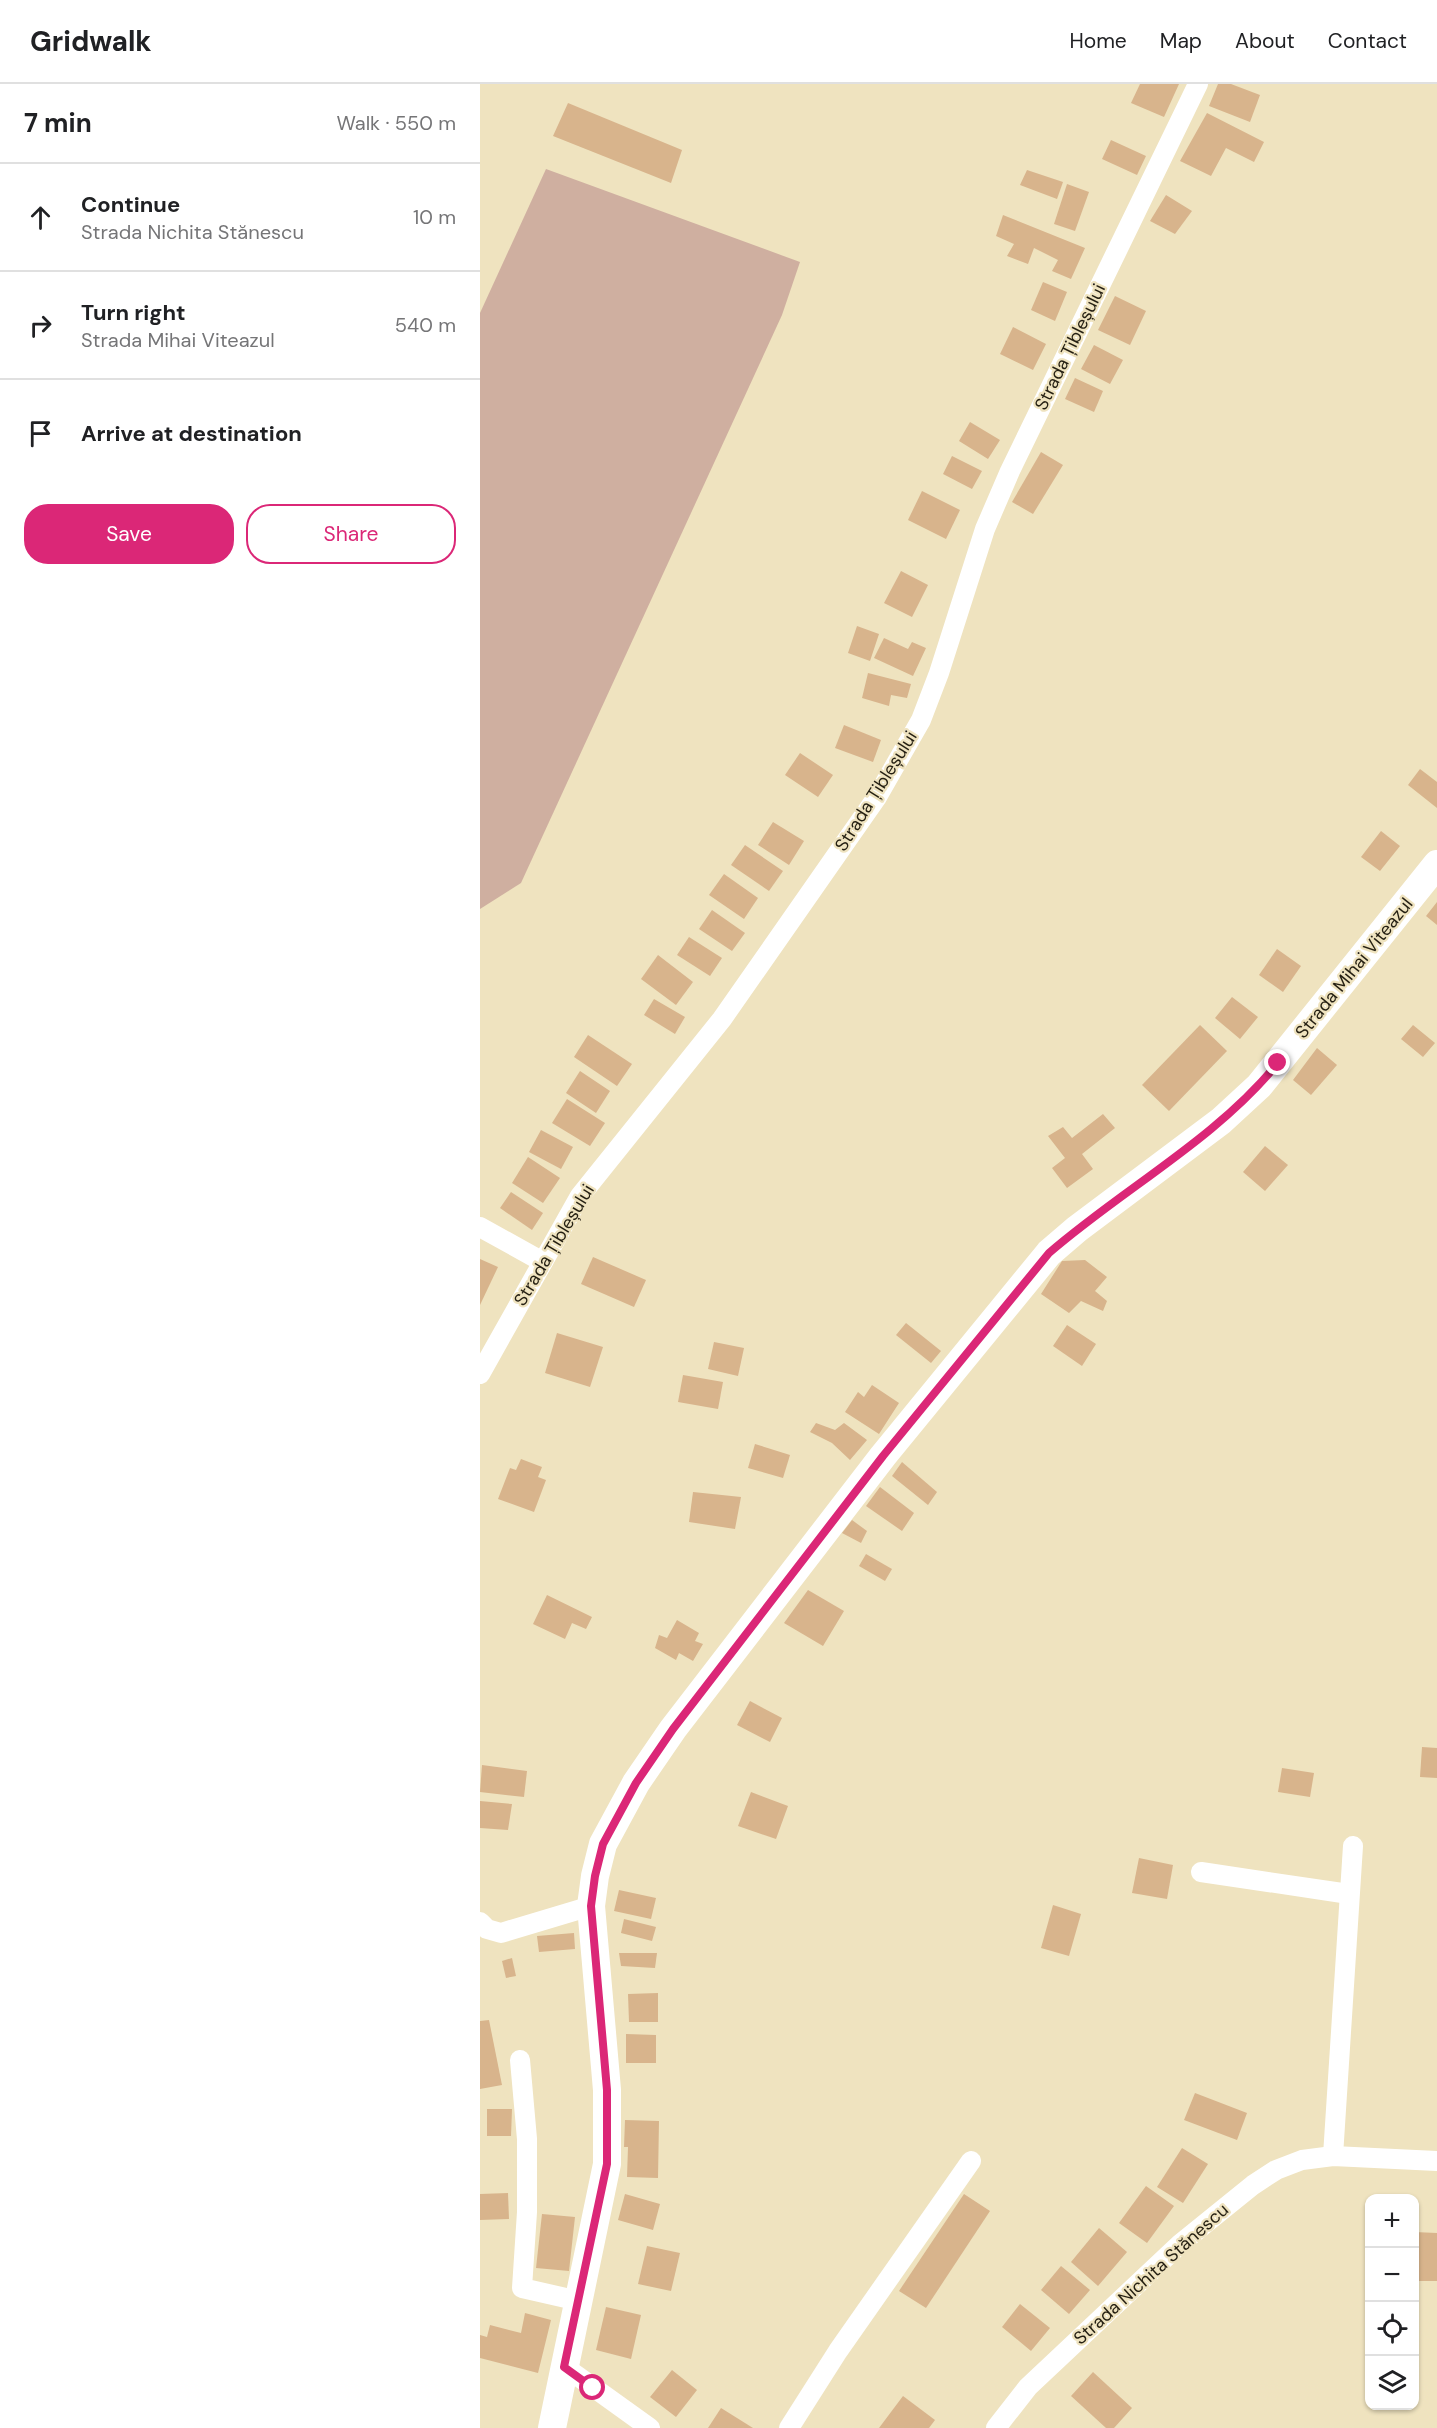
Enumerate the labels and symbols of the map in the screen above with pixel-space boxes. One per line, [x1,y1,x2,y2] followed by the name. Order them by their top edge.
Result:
[1029,280,1111,414] street label: Strada Țibleșului
[829,726,923,856] street label: Strada Țibleșului
[1290,893,1418,1043] street label: Strada Mihai Viteazul
[1264,1049,1290,1075] route end
[508,1180,600,1310] street label: Strada Țibleșului
[1068,2198,1234,2350] street label: Strada Nichita Stănescu
[579,2374,605,2400] route start

